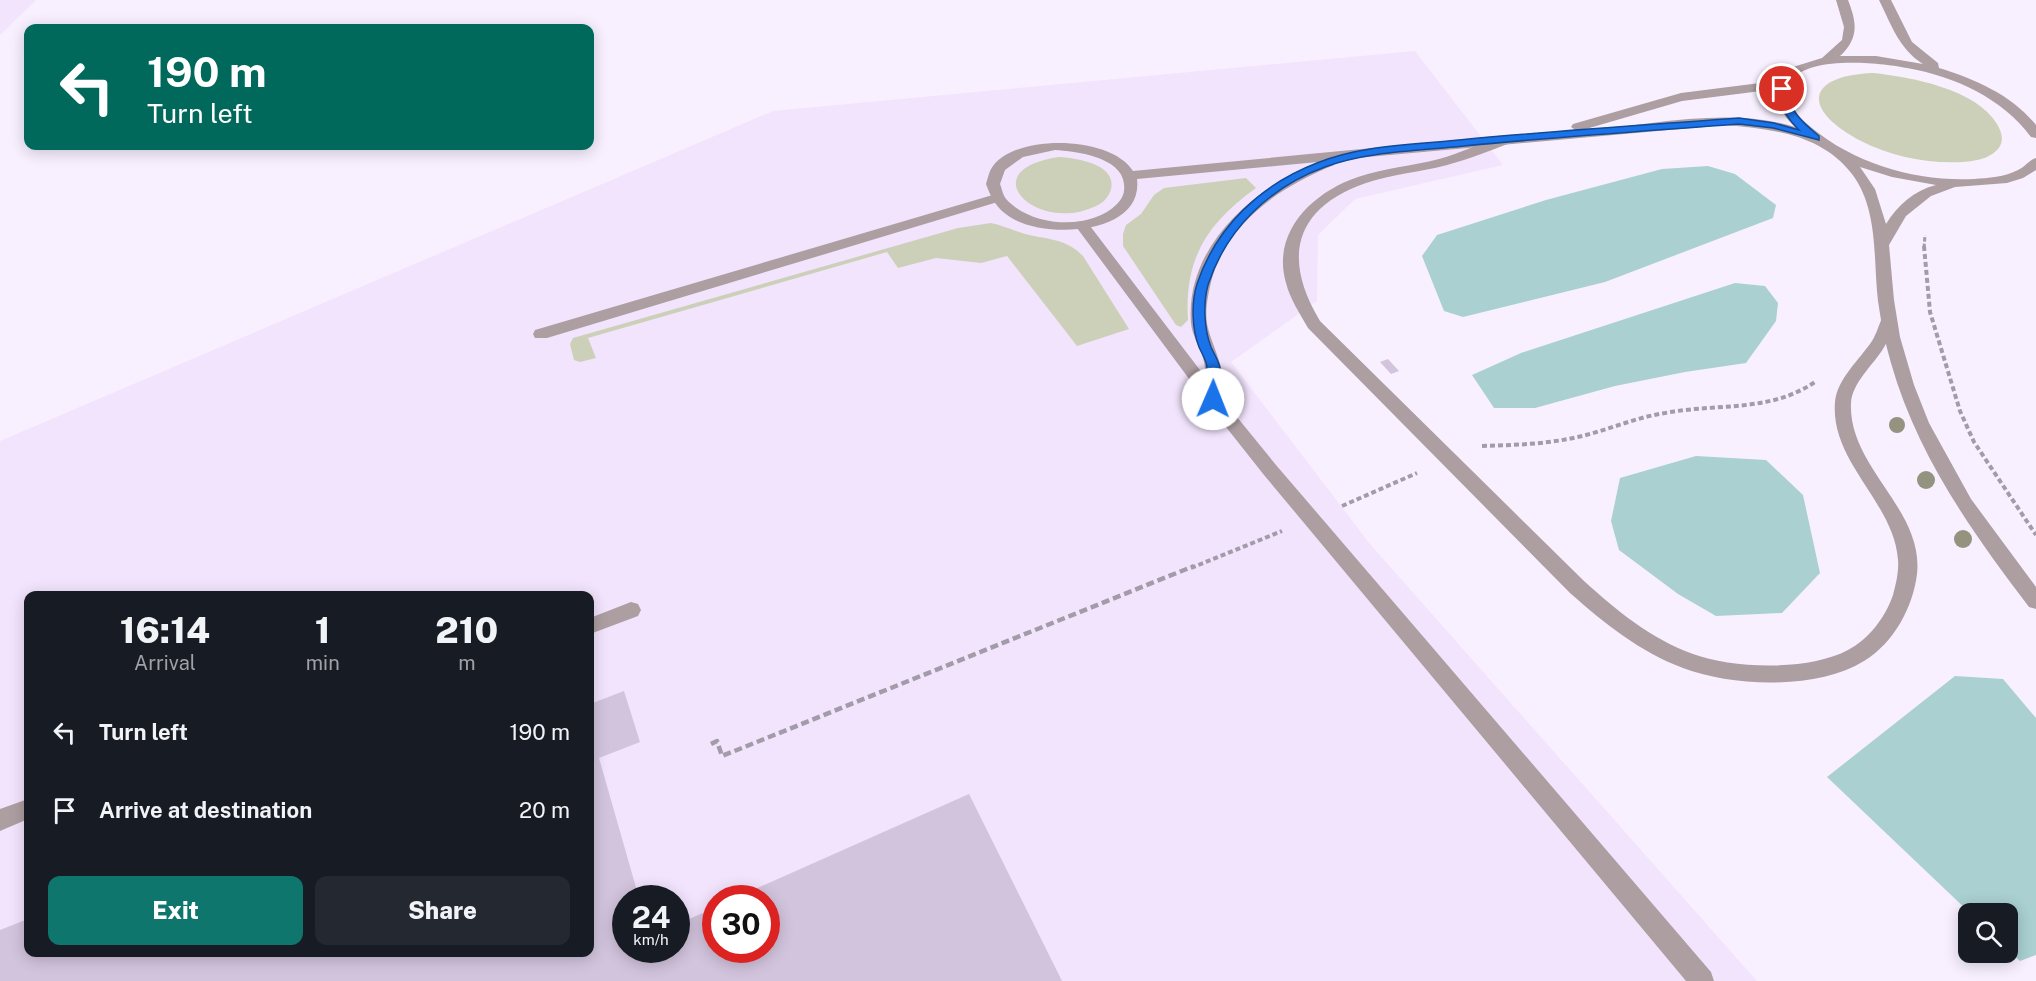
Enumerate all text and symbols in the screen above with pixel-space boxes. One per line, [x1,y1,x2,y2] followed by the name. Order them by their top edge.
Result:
[147,47,267,96] text: 190 m
[48,48,126,126] icon: left
[1756,63,1807,114] pin
[1765,72,1798,105] icon: arrive
[147,97,253,129] text: Turn left
[1181,367,1245,431] position arrow
[120,609,210,651] text: 16:14
[315,609,331,651] text: 1
[435,609,498,651] text: 210
[134,651,196,675] text: Arrival
[306,651,340,675] text: min
[458,651,476,675] text: m
[48,716,81,749] icon: left
[99,719,188,745] text: Turn left
[510,719,570,745] text: 190 m
[48,794,81,827] icon: arrive
[99,797,312,823] text: Arrive at destination
[519,797,570,823] text: 20 m
[48,876,303,945] button: Exit
[315,876,570,945] button: Share
[702,885,780,963] speed limit sign: 30
[632,899,670,935] text: 24
[1958,903,2018,963] map controls
[1958,903,2018,963] button: search
[633,931,669,948] text: km/h

